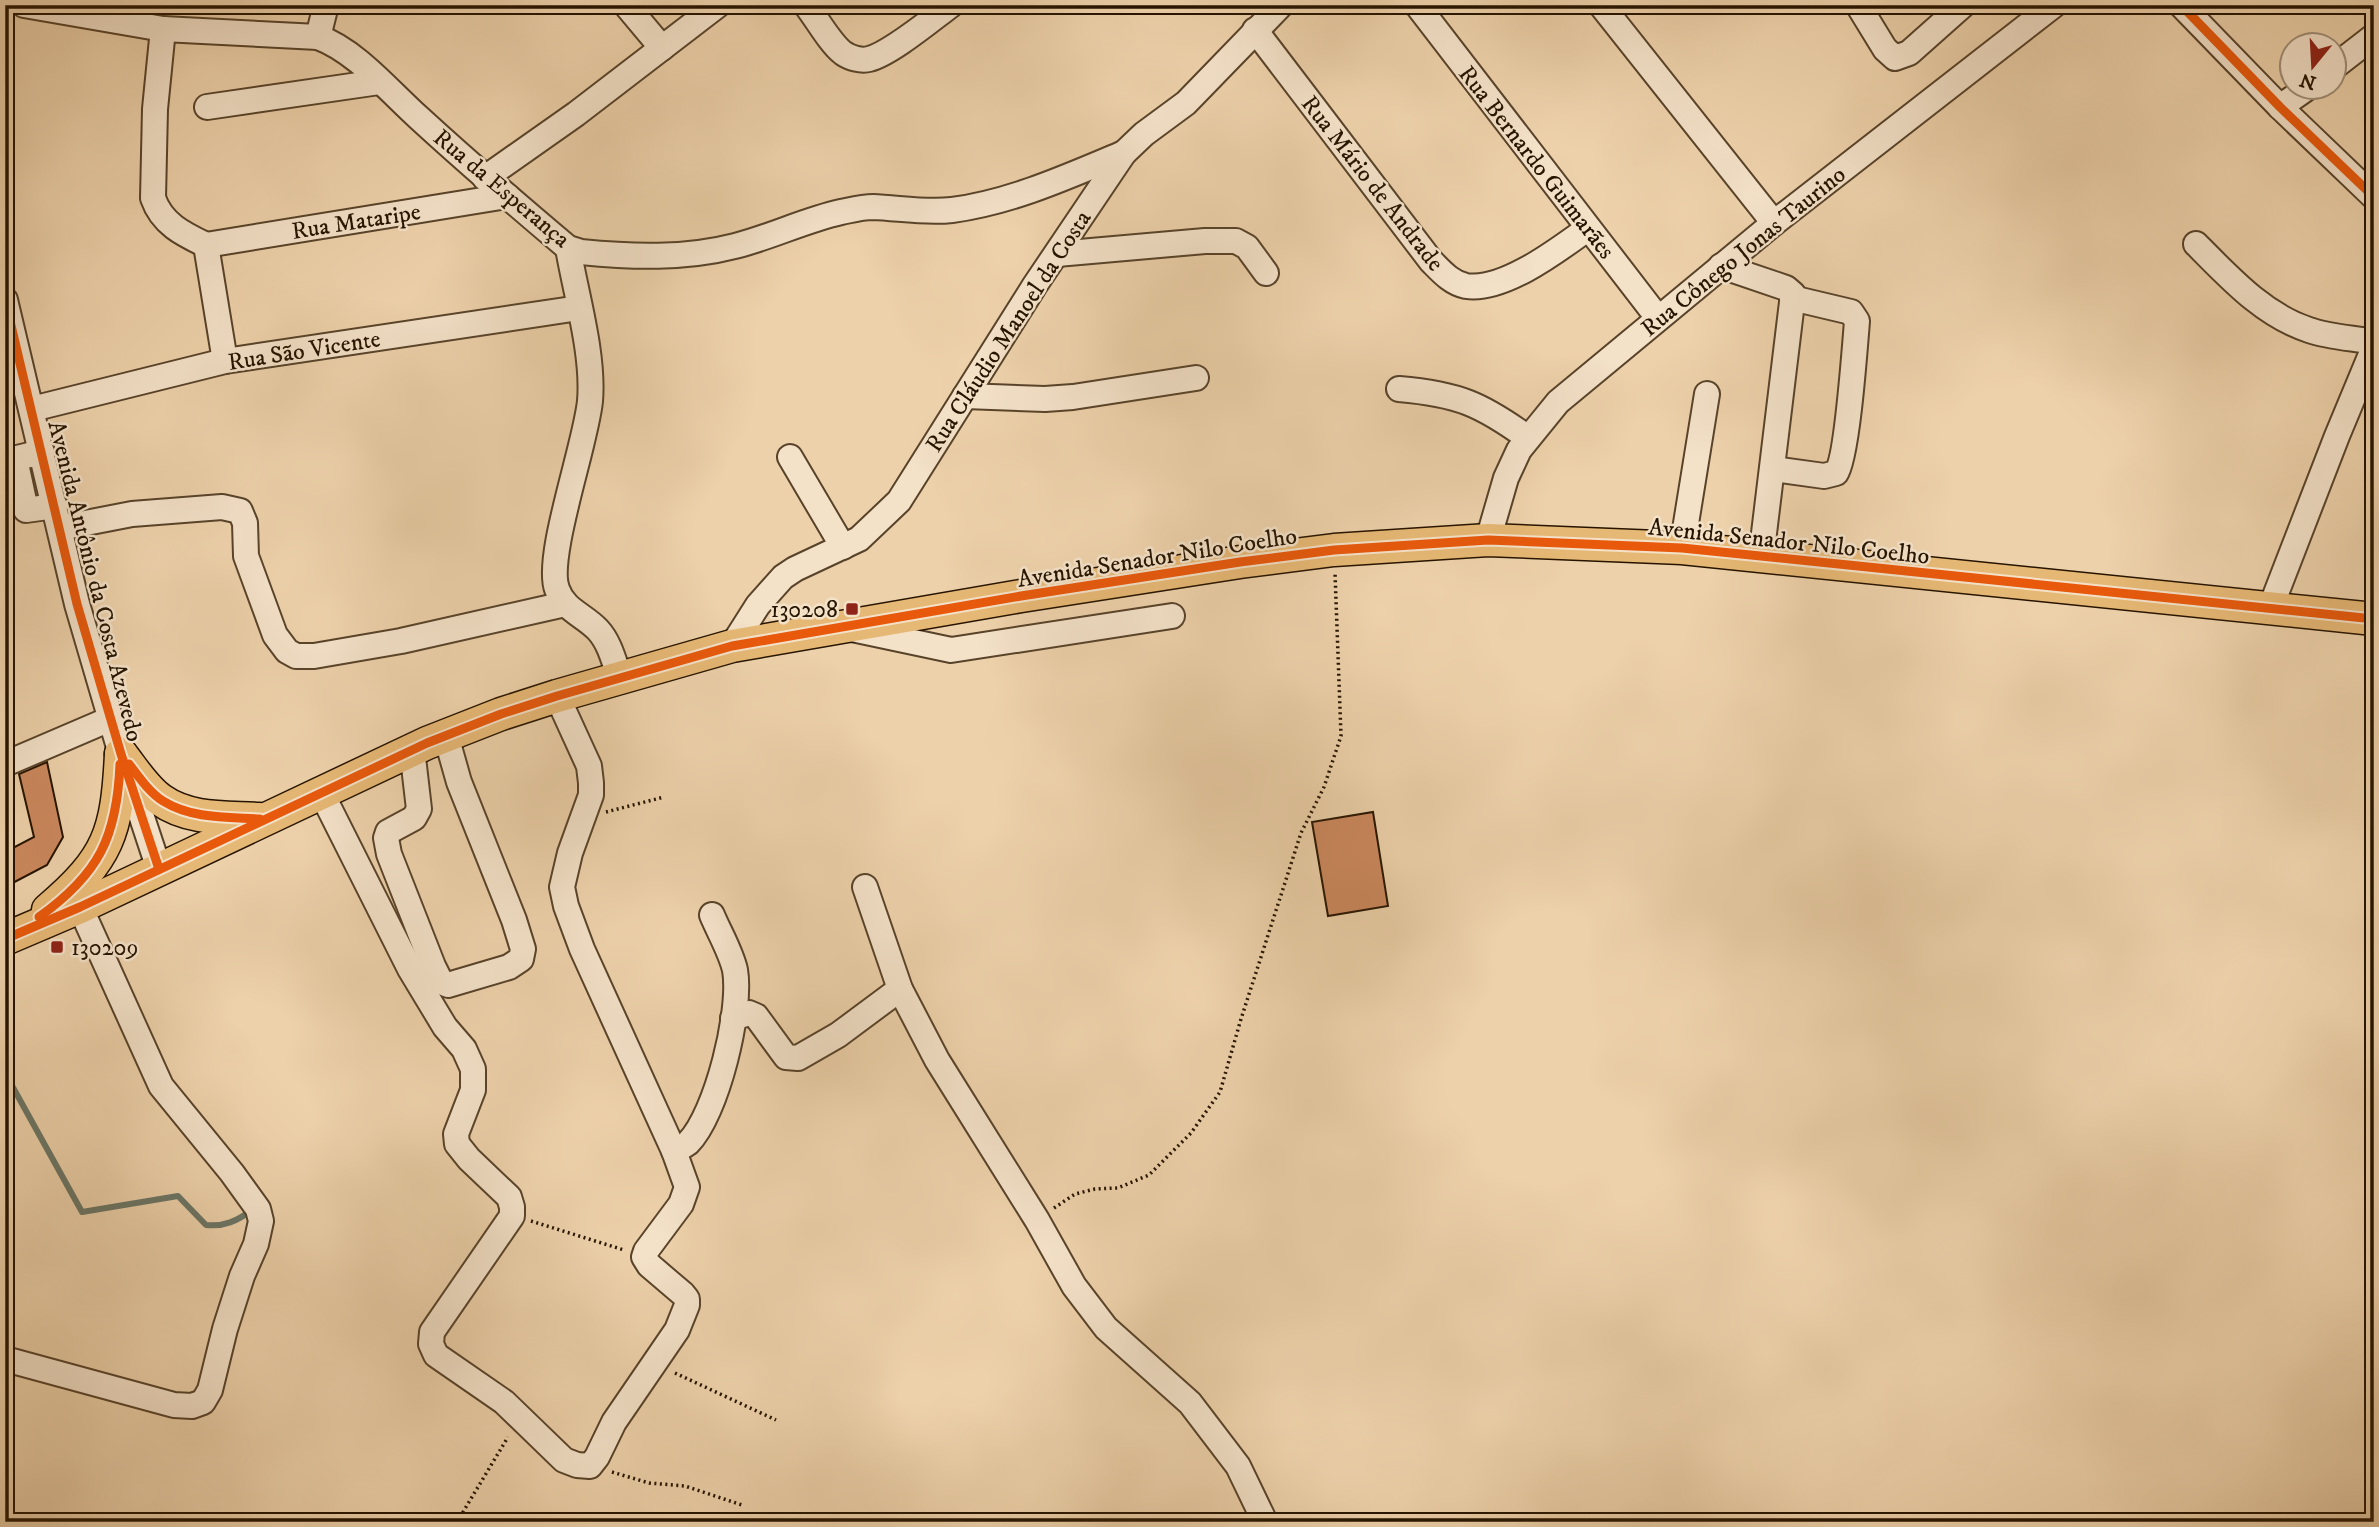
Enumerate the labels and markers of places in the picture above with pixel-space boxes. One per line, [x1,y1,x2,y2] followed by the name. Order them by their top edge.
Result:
[771,595,838,625] place label: 130208
[844,601,860,617] marker: 130208
[71,933,138,963] place label: 130209
[49,939,65,955] marker: 130209

